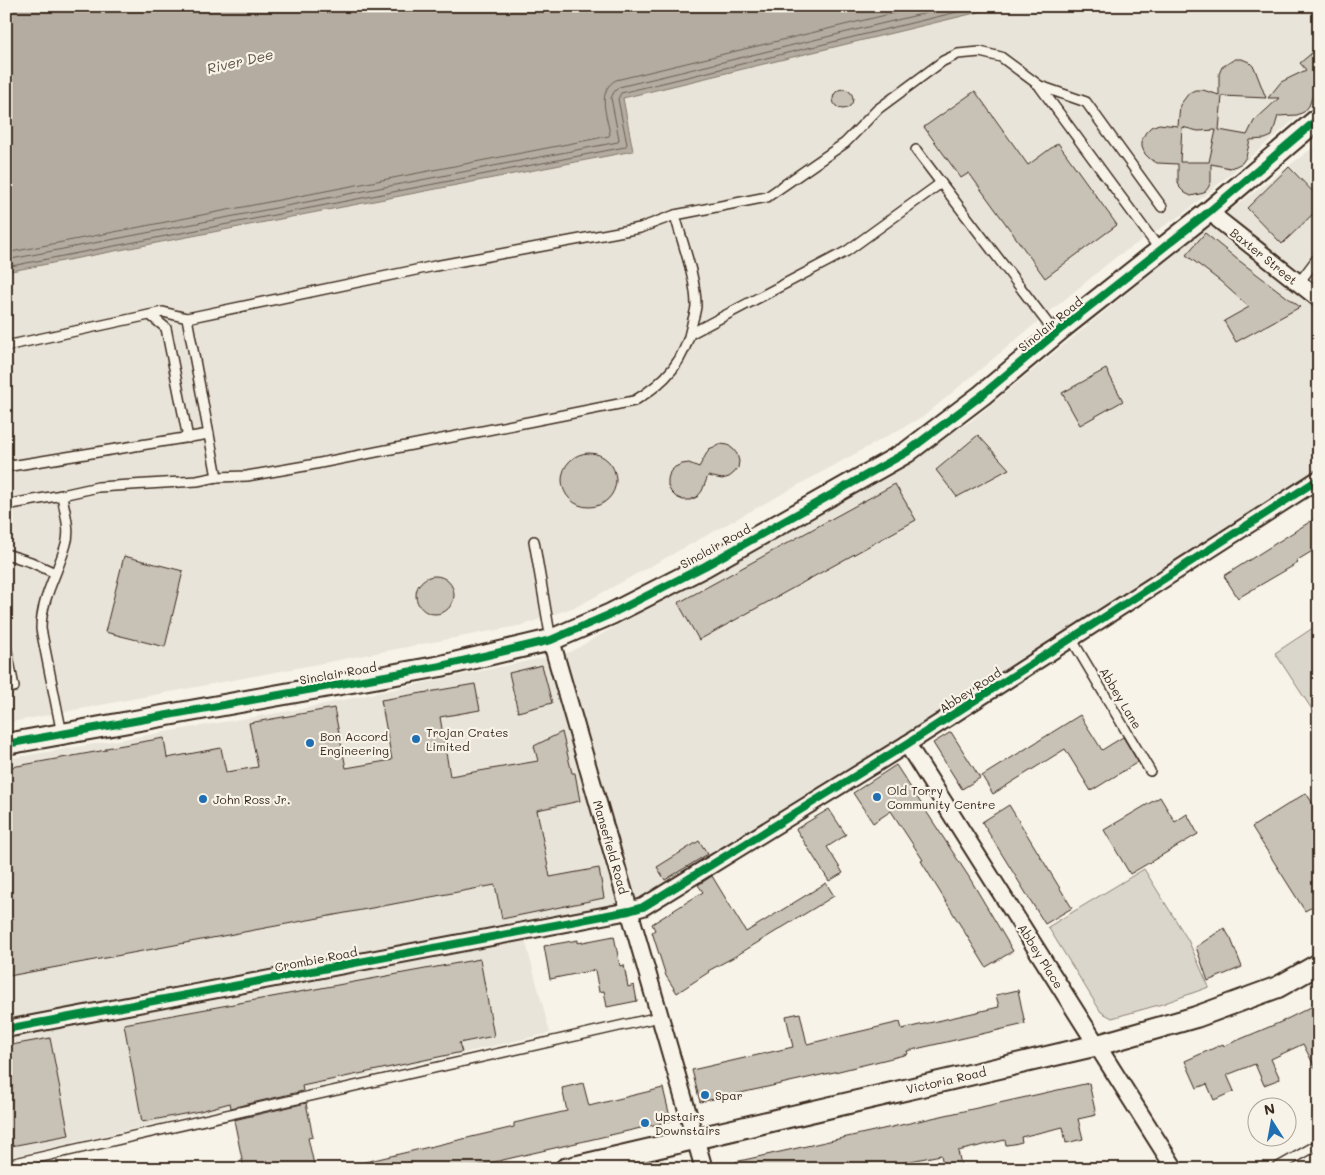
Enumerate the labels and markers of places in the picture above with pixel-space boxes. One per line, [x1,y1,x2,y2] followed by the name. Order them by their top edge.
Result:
[426,724,509,754] place label: Trojan Crates Limited
[320,728,389,758] place label: Bon Accord Engineering
[410,733,422,745] marker: Trojan Crates Limited
[304,737,316,749] marker: Bon Accord Engineering
[887,782,995,812] place label: Old Torry Community Centre
[213,791,290,807] place label: John Ross Jr.
[871,791,883,803] marker: Old Torry Community Centre
[197,793,209,805] marker: John Ross Jr.
[715,1087,743,1103] place label: Spar
[699,1089,711,1101] marker: Spar
[655,1108,721,1138] place label: Upstairs Downstairs
[639,1117,651,1129] marker: Upstairs Downstairs

